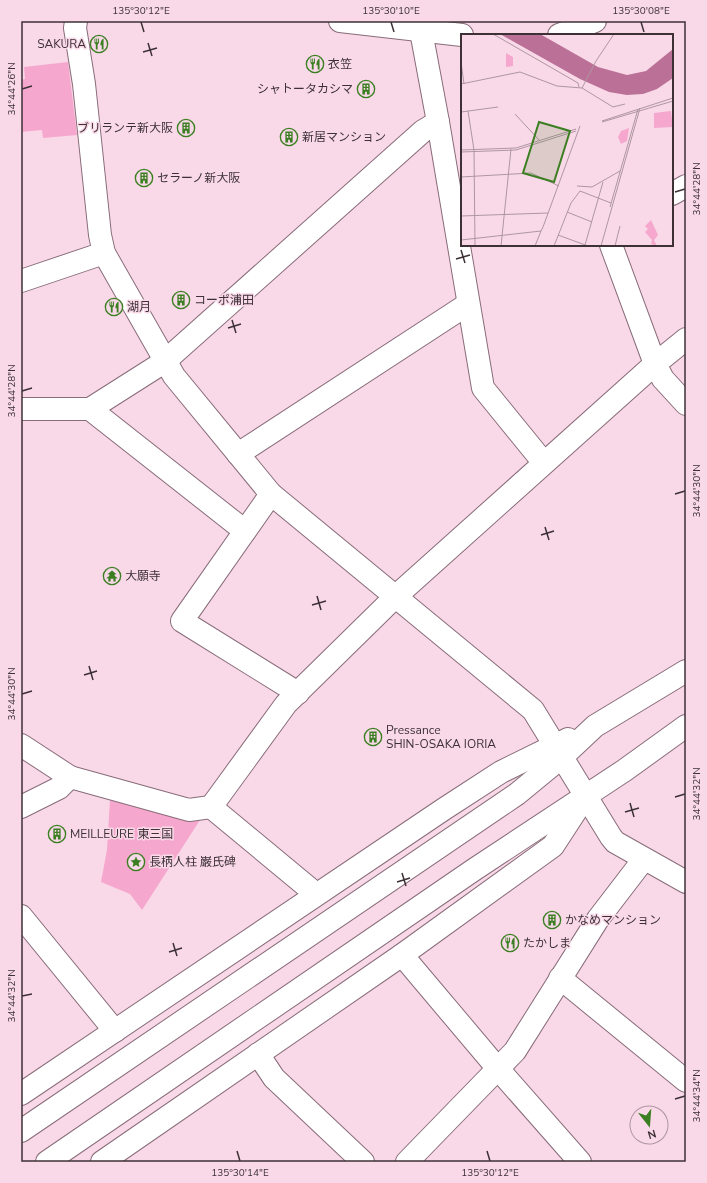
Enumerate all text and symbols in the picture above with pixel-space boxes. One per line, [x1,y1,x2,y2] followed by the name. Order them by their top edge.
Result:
[112,4,170,18] text: 135°30'12"E
[362,4,420,18] text: 135°30'10"E
[612,4,670,18] text: 135°30'08"E
[89,34,109,54] restaurant icon: SAKURA
[461,34,673,246] inset map
[37,36,86,52] place label: SAKURA
[305,54,325,74] restaurant icon: 衣笠
[328,56,352,72] place label: 衣笠
[5,62,19,116] text: 34°44'26"N
[356,79,376,99] building icon: シャトータカシマ
[257,81,353,97] place label: シャトータカシマ
[176,118,196,138] building icon: ブリランテ新大阪
[77,120,173,136] place label: ブリランテ新大阪
[279,127,299,147] building icon: 新居マンション
[302,129,386,145] place label: 新居マンション
[690,162,704,216] text: 34°44'28"N
[134,168,154,188] building icon: セラーノ新大阪
[157,170,240,186] place label: セラーノ新大阪
[171,290,191,310] building icon: コーポ浦田
[194,292,254,308] place label: コーポ浦田
[104,297,124,317] restaurant icon: 湖月
[127,299,151,315] place label: 湖月
[5,364,19,418] text: 34°44'28"N
[690,464,704,518] text: 34°44'30"N
[102,566,122,586] temple icon: 大願寺
[125,568,161,584] place label: 大願寺
[5,667,19,721] text: 34°44'30"N
[386,722,496,752] place label: Pressance SHIN-OSAKA IORIA
[363,727,383,747] building icon: Pressance SHIN-OSAKA IORIA
[690,767,704,821] text: 34°44'32"N
[47,824,67,844] building icon: MEILLEURE 東三国
[70,826,173,842] place label: MEILLEURE 東三国
[126,852,146,872] place icon: 長柄人柱 巌氏碑
[149,854,236,870] place label: 長柄人柱 巌氏碑
[542,910,562,930] building icon: かなめマンション
[565,912,661,928] place label: かなめマンション
[500,933,520,953] restaurant icon: たかしま
[523,935,571,951] place label: たかしま
[5,969,19,1023] text: 34°44'32"N
[690,1069,704,1123] text: 34°44'34"N
[629,1105,669,1145] north arrow
[646,1126,658,1142] text: N
[211,1166,269,1180] text: 135°30'14"E
[461,1166,519,1180] text: 135°30'12"E

